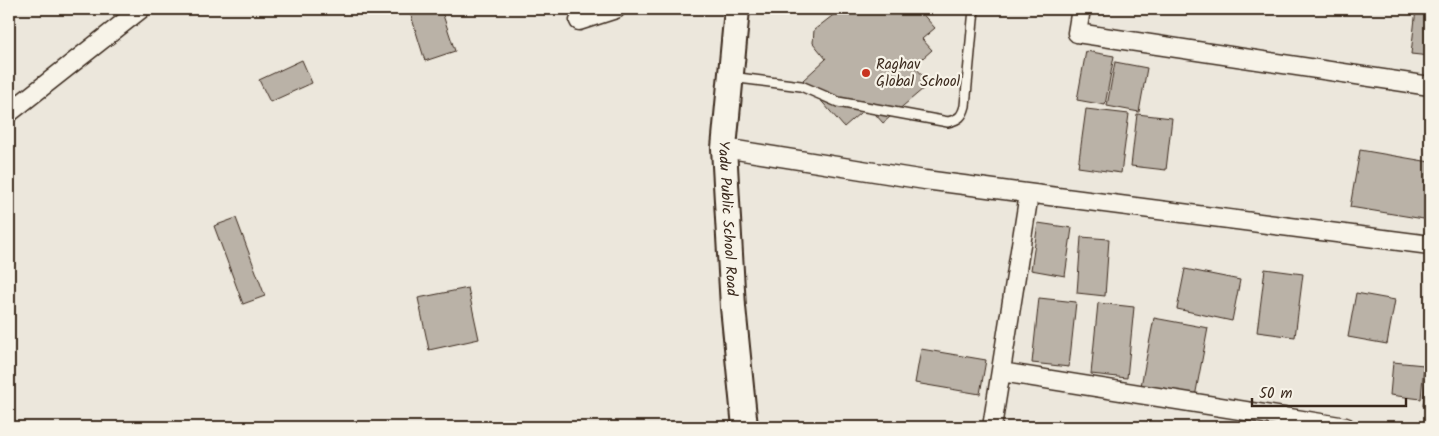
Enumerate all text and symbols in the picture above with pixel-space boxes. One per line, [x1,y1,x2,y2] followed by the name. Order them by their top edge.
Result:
[876,53,961,94] place label: Raghav Global School
[860,67,872,79] marker: Raghav Global School
[711,139,743,297] street label: Yadu Public School Road
[1252,376,1405,408] scale bar
[1259,382,1293,406] text: 50 m

